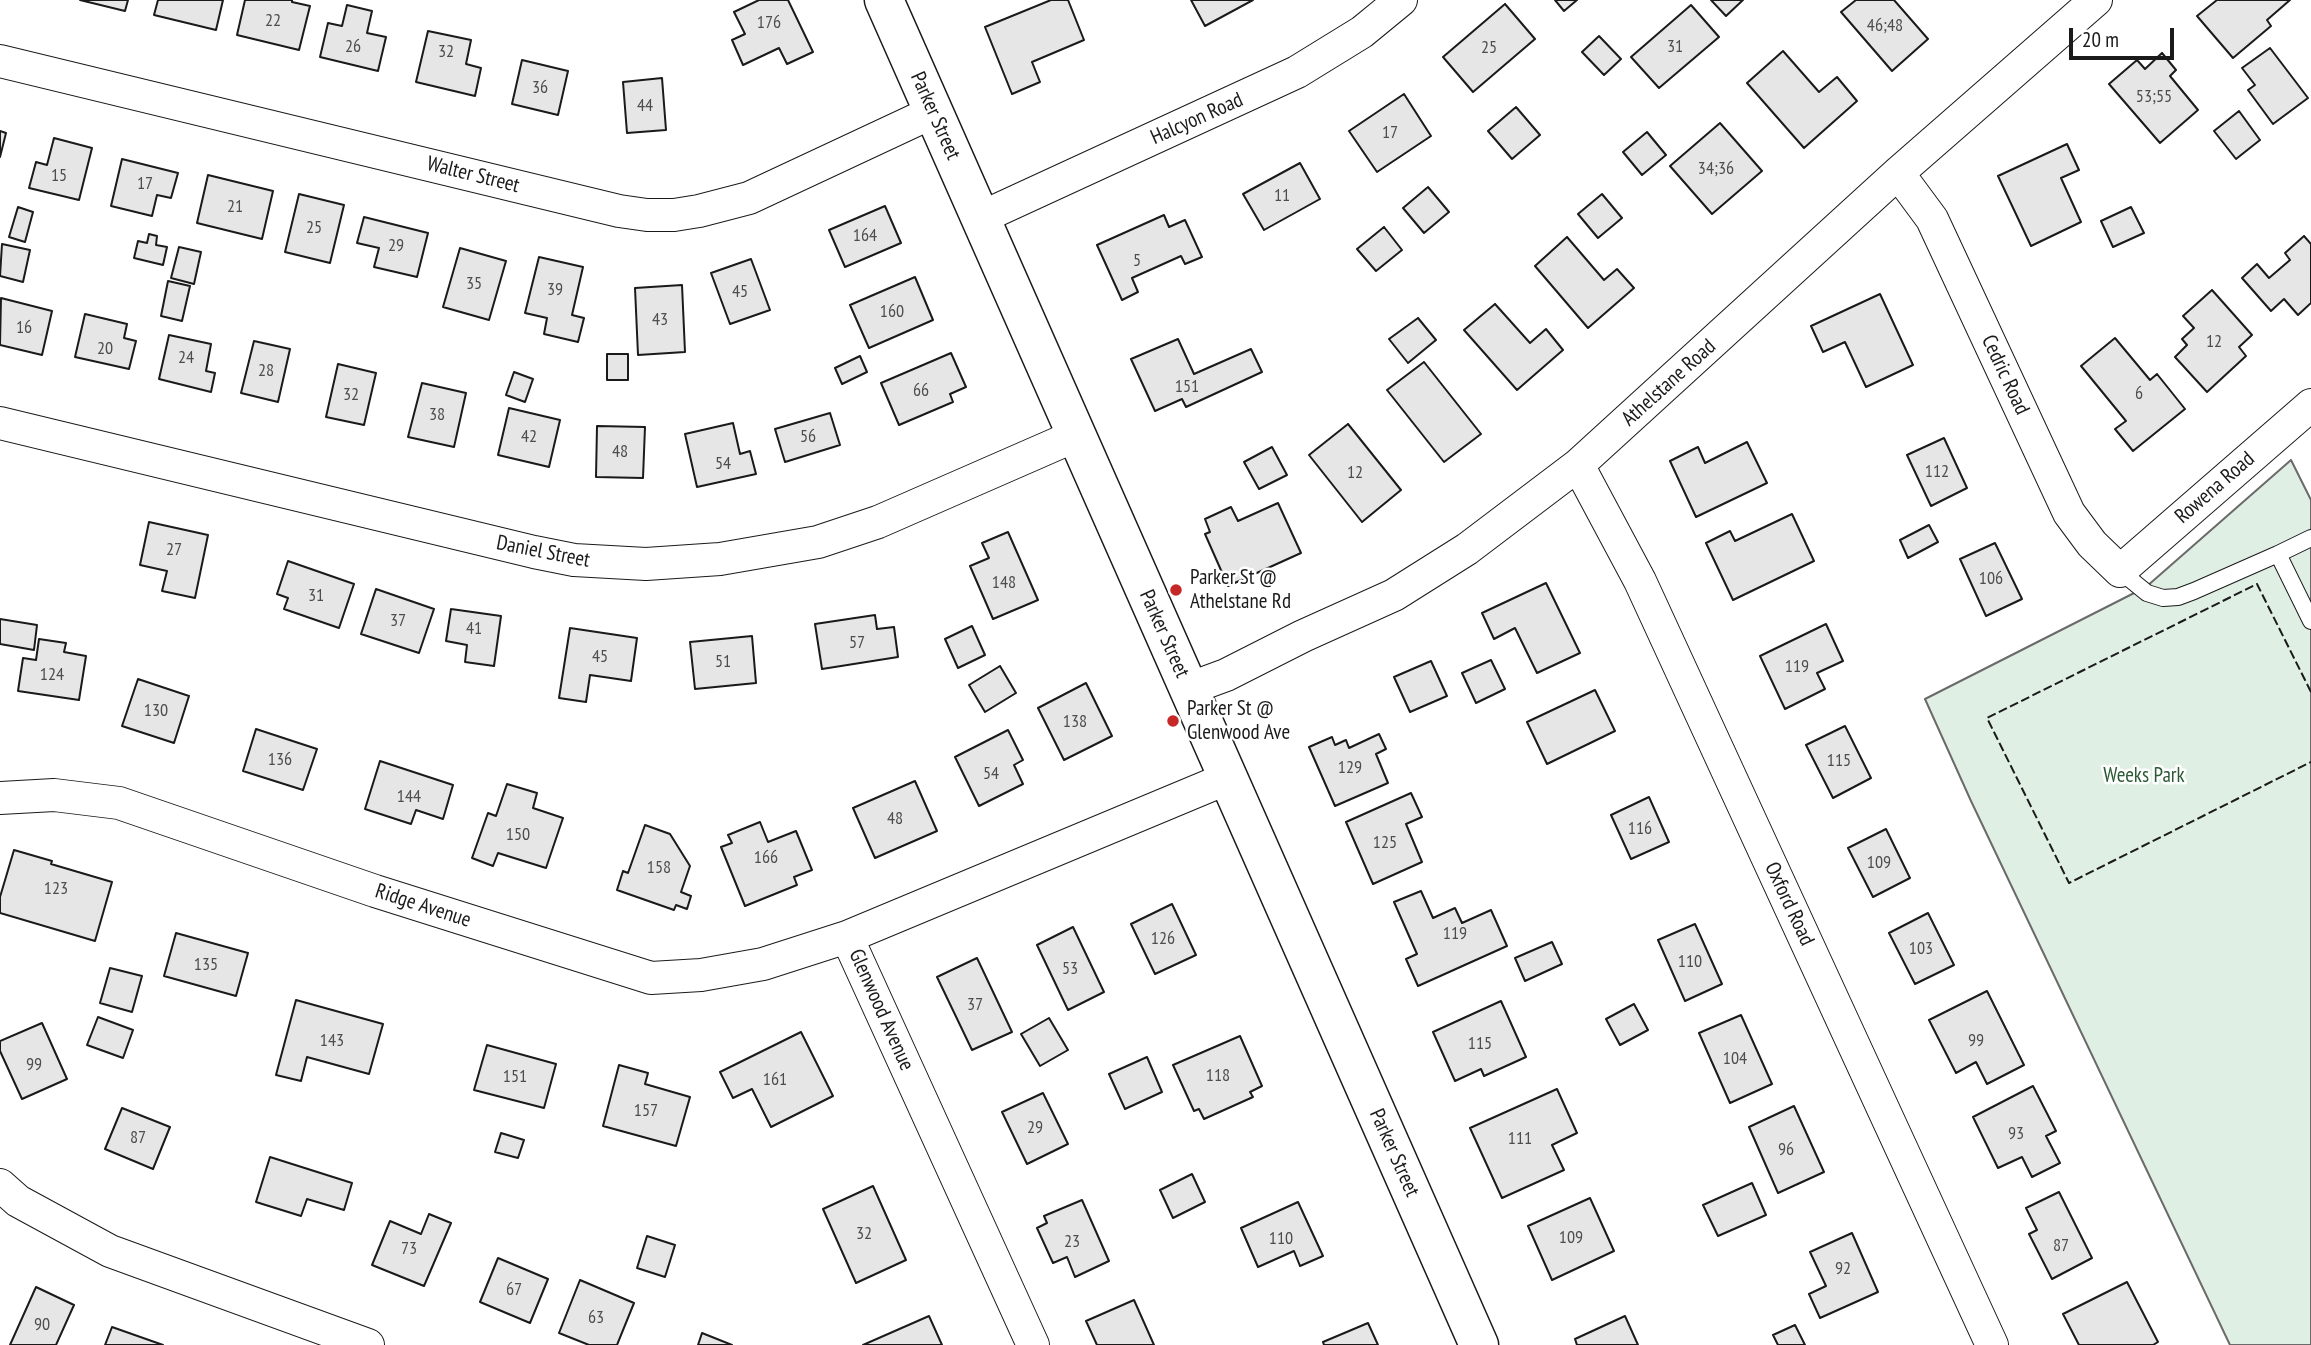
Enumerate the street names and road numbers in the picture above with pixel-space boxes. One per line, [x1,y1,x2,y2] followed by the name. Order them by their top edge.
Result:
[905,68,965,164] street label: Parker Street
[1147,88,1247,150] street label: Halcyon Road
[424,151,522,199] street label: Walter Street
[1976,331,2034,419] street label: Cedric Road
[1617,334,1721,432] street label: Athelstane Road
[2170,447,2260,529] street label: Rowena Road
[494,531,592,573] street label: Daniel Street
[1134,586,1194,682] street label: Parker Street
[1759,858,1819,950] street label: Oxford Road
[372,879,474,933] street label: Ridge Avenue
[843,945,919,1075] street label: Glenwood Avenue
[1364,1105,1424,1201] street label: Parker Street

